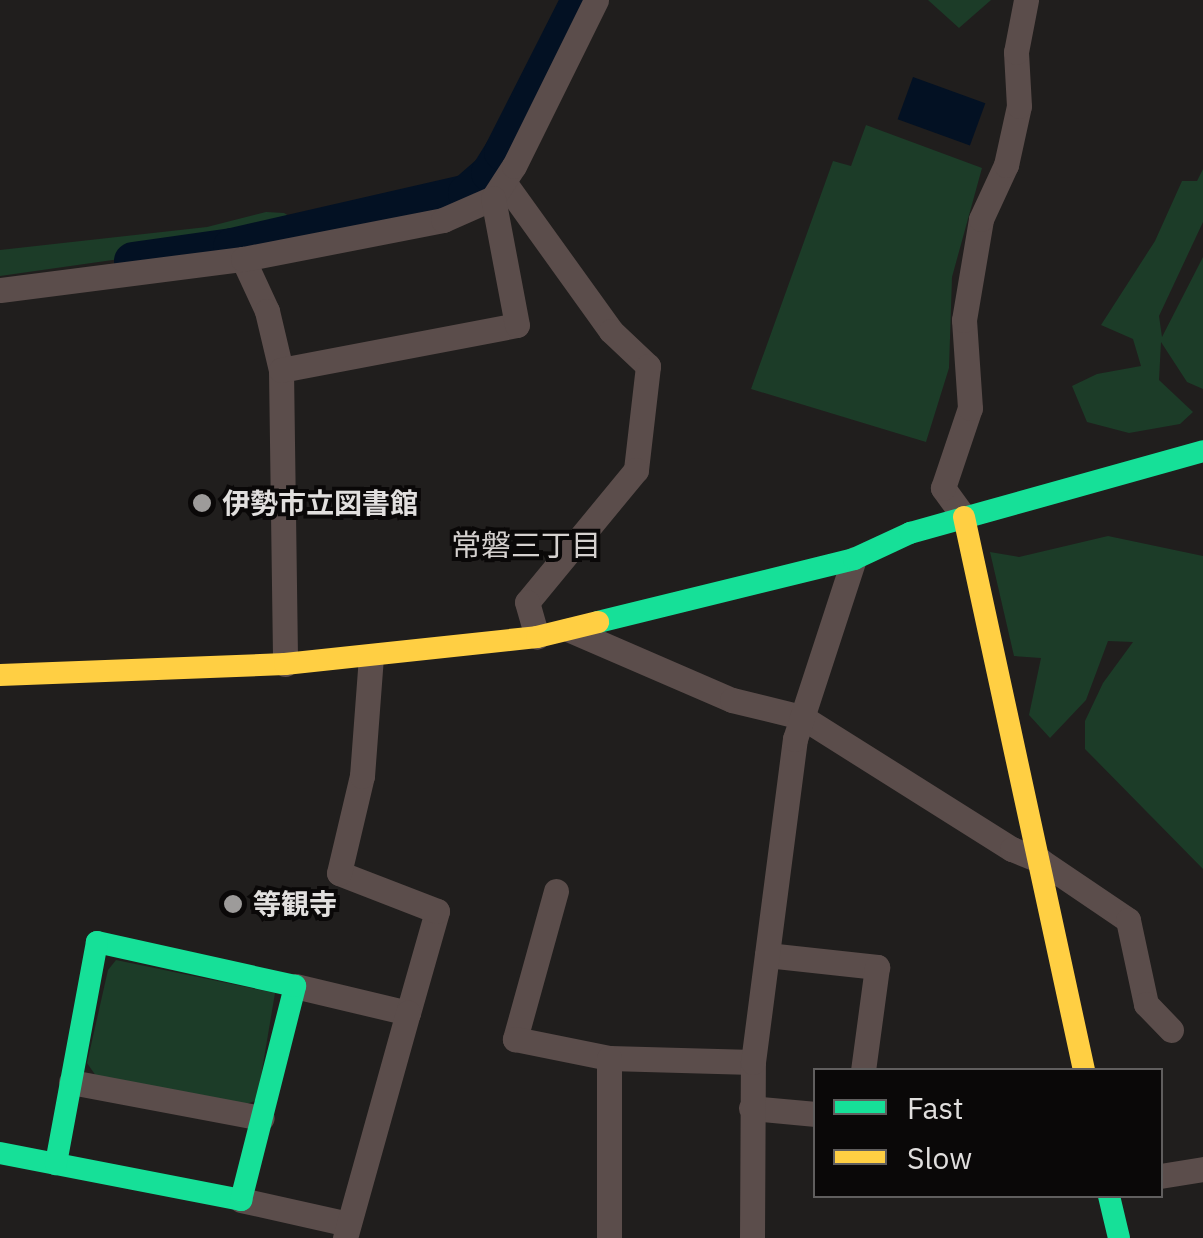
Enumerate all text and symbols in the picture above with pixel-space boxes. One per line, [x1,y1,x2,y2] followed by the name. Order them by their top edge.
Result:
[222,486,418,520] place label: 伊勢市立図書館
[191,492,213,514] marker: 伊勢市立図書館
[451,527,601,563] district label: 常磐三丁目
[253,887,337,921] place label: 等観寺
[222,893,244,915] marker: 等観寺
[813,1068,1163,1198] legend
[907,1088,964,1127] text: Fast
[907,1138,972,1177] text: Slow

